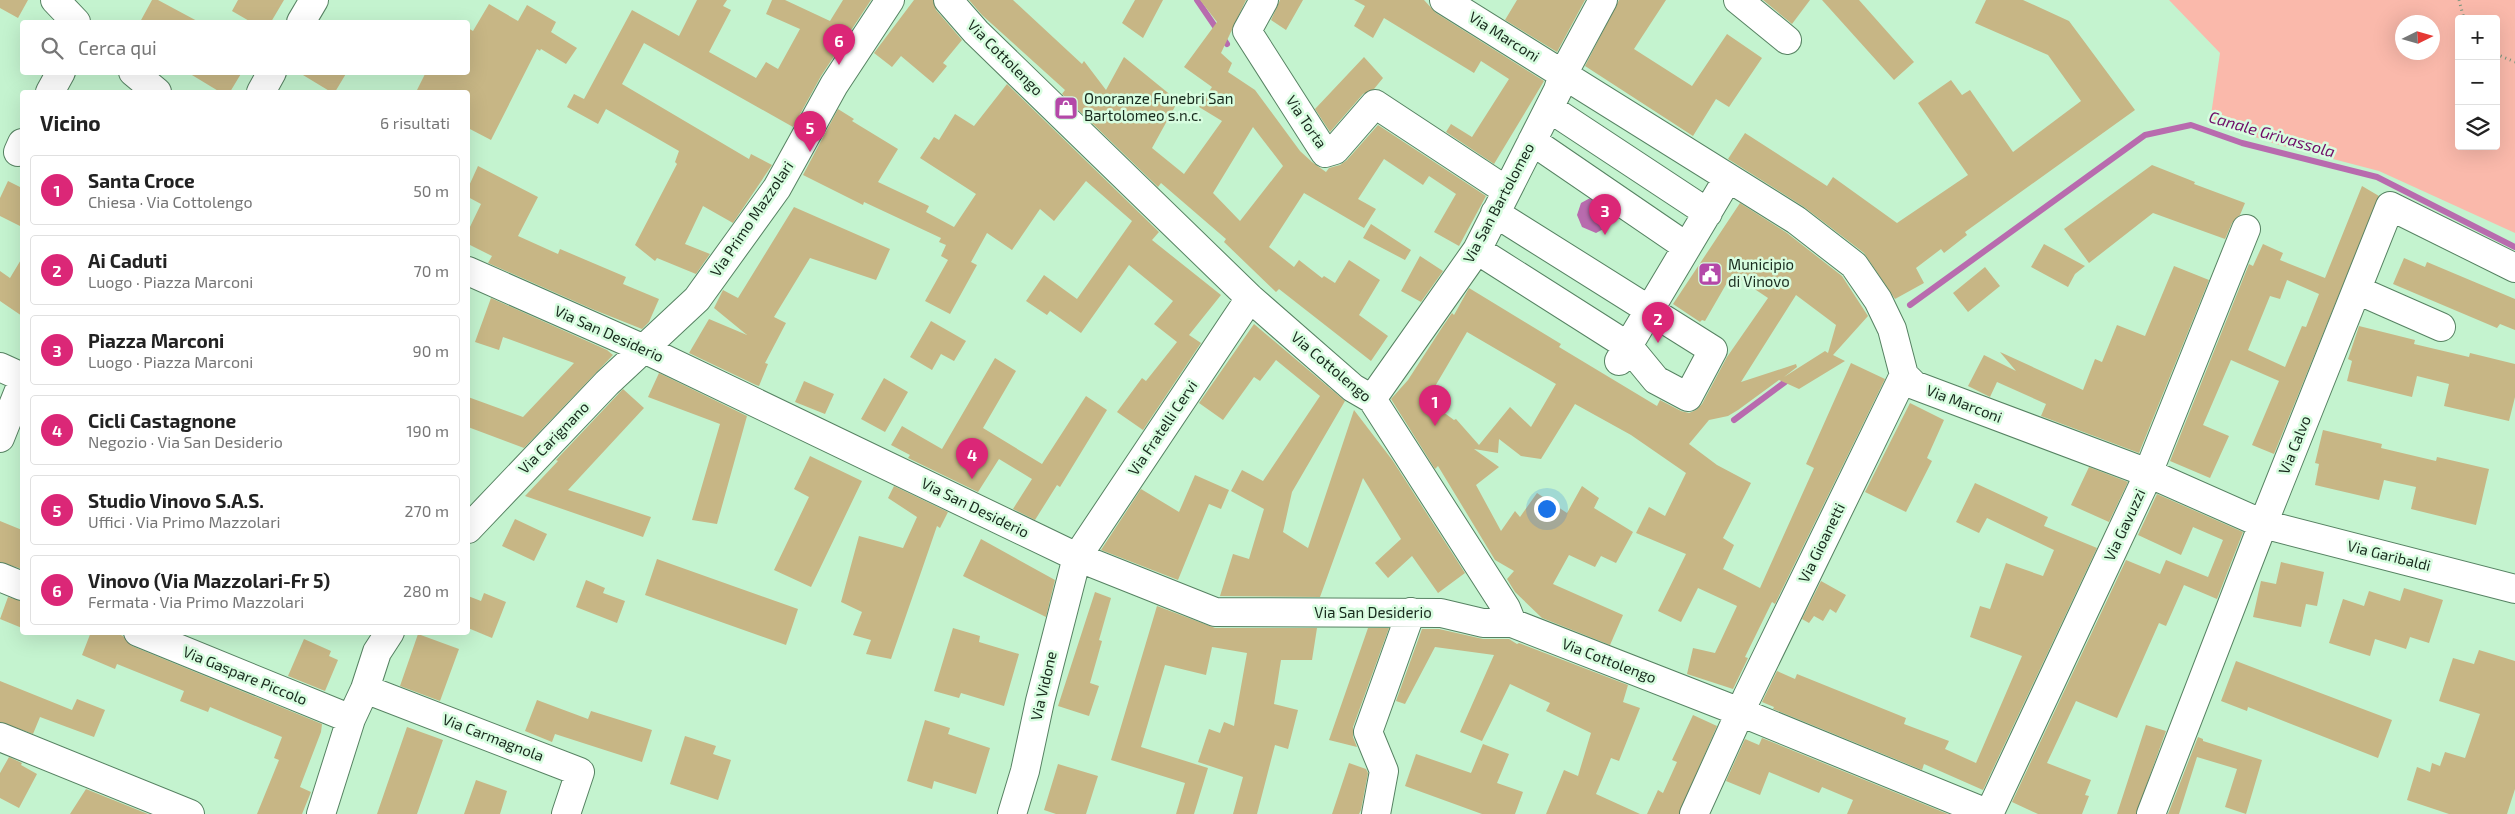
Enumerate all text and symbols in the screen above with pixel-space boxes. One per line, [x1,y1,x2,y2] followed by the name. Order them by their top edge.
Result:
[1466,7,1543,65] street label: Via Marconi
[2395,15,2440,60] north arrow
[2455,15,2500,150] map controls
[2455,15,2500,60] button: +
[964,16,1047,99] street label: Via Cottolengo
[20,20,470,75] search box
[823,24,855,65] pin: 6
[38,34,66,62] icon: search
[78,36,157,59] text: Cerca qui
[2455,60,2500,105] button: −
[1084,89,1233,124] place label: Onoranze Funebri San Bartolomeo s.n.c.
[1283,92,1331,151] street label: Via Torta
[1053,95,1079,121] shop icon: Onoranze Funebri San Bartolomeo s.n.c.
[2455,105,2500,150] button: layers
[2207,106,2337,161] water label: Canale Grivassola
[40,110,101,135] text: Vicino
[794,111,826,152] pin: 5
[380,113,450,132] text: 6 risultati
[1459,139,1537,266] street label: Via San Bartolomeo
[706,157,797,280] street label: Via Primo Mazzolari
[88,169,195,192] text: Santa Croce
[54,181,60,200] text: 1
[413,181,449,200] text: 50 m
[88,192,253,211] text: Chiesa · Via Cottolengo
[1589,194,1621,235] pin: 3
[88,249,167,272] text: Ai Caduti
[1728,255,1794,290] place label: Municipio di Vinovo
[52,261,62,280] text: 2
[414,261,449,280] text: 70 m
[1697,261,1723,287] public building icon: Municipio di Vinovo
[88,272,253,291] text: Luogo · Piazza Marconi
[552,301,667,365] street label: Via San Desiderio
[1642,302,1674,343] pin: 2
[1288,327,1376,405] street label: Via Cottolengo
[88,329,224,352] text: Piazza Marconi
[52,341,62,360] text: 3
[413,341,449,360] text: 90 m
[88,352,253,371] text: Luogo · Piazza Marconi
[1124,377,1201,478] street label: Via Fratelli Cervi
[1924,380,2005,426] street label: Via Marconi
[1419,385,1451,426] pin: 1
[514,397,592,477] street label: Via Carignano
[88,409,236,432] text: Cicli Castagnone
[2274,413,2314,477] street label: Via Calvo
[52,421,62,440] text: 4
[406,421,449,440] text: 190 m
[88,432,283,451] text: Negozio · Via San Desiderio
[956,438,988,479] pin: 4
[919,473,1032,541] street label: Via San Desiderio
[2100,486,2149,564] street label: Via Gavuzzi
[88,489,264,512] text: Studio Vinovo S.A.S.
[1534,496,1560,522] your location
[1794,500,1848,585] street label: Via Gioanetti
[53,501,61,520] text: 5
[405,501,449,520] text: 270 m
[88,512,281,531] text: Uffici · Via Primo Mazzolari
[2346,536,2433,574] street label: Via Garibaldi
[88,569,330,592] text: Vinovo (Via Mazzolari-Fr 5)
[52,581,62,600] text: 6
[403,581,449,600] text: 280 m
[88,592,304,611] text: Fermata · Via Primo Mazzolari
[1314,603,1432,621] street label: Via San Desiderio
[1560,634,1659,686] street label: Via Cottolengo
[181,642,310,708] street label: Via Gaspare Piccolo
[1026,649,1060,722] street label: Via Vidone
[440,710,546,765] street label: Via Carmagnola

